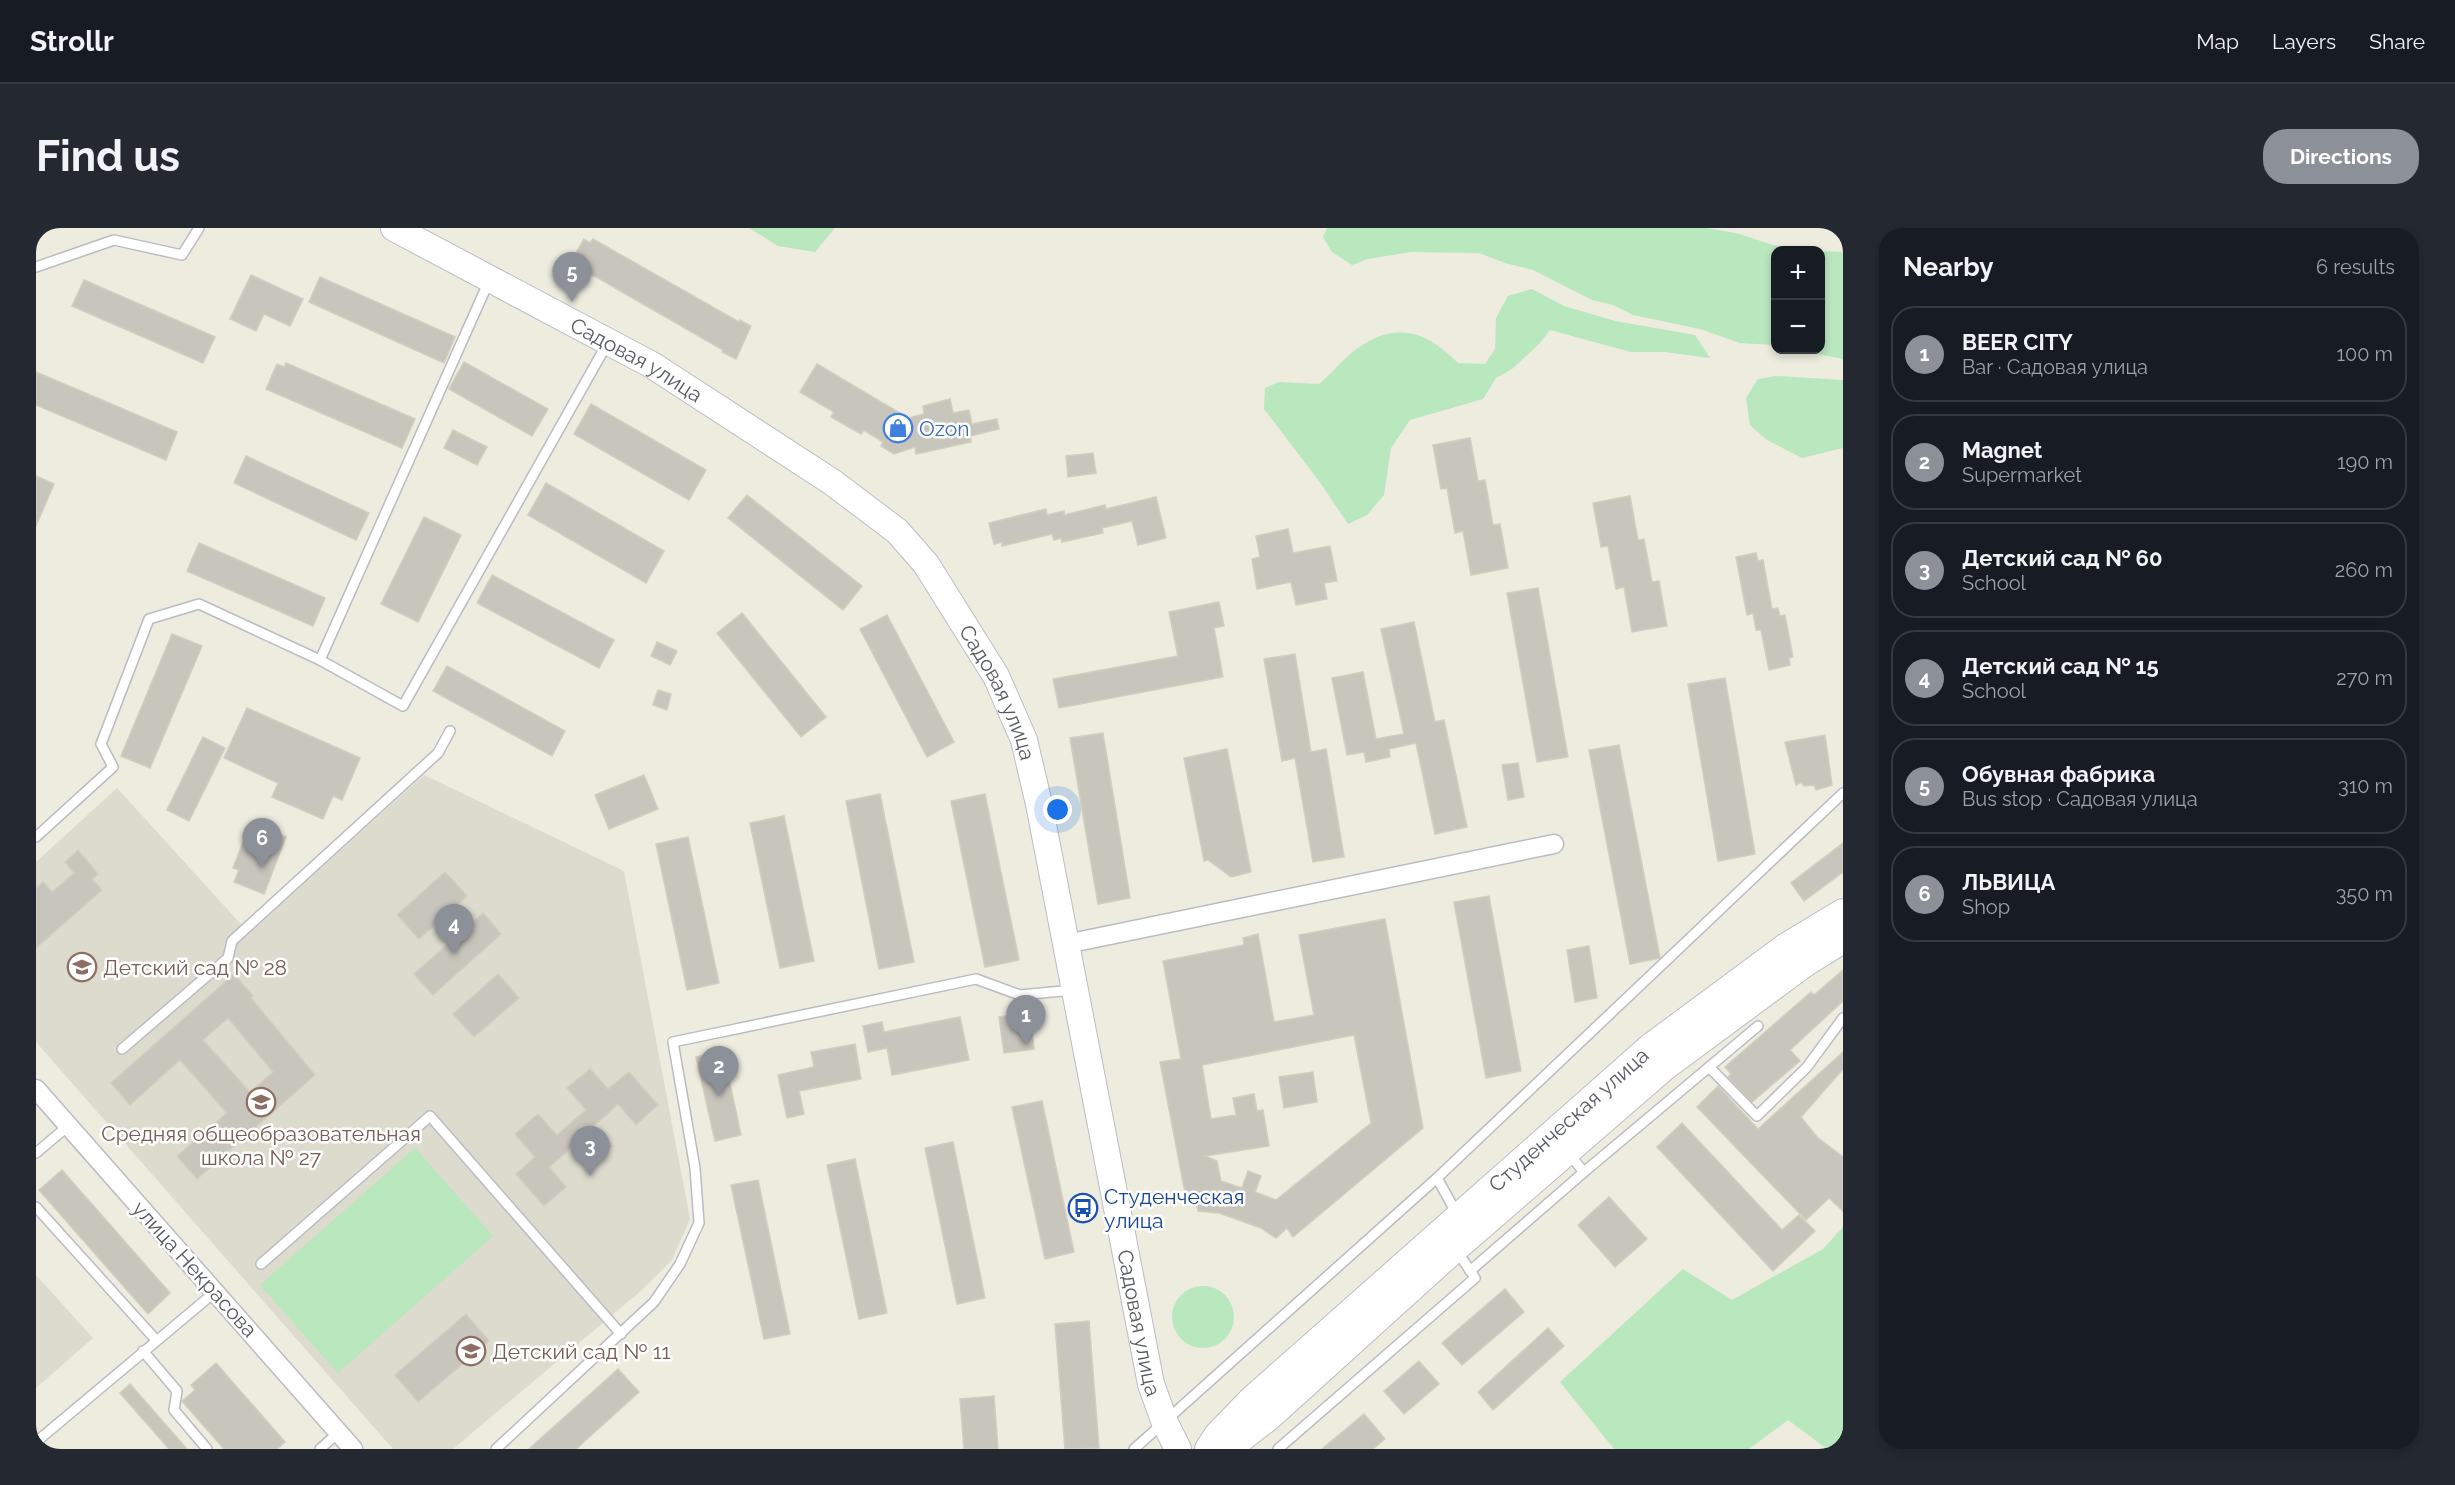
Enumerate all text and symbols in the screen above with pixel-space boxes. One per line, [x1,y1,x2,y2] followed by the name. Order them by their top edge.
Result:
[30,25,114,58] text: Strollr
[2196,29,2239,54] text: Map
[2272,29,2336,54] text: Layers
[2369,29,2425,54] text: Share
[2263,129,2419,184] button: Directions
[36,132,180,181] text: Find us
[1771,246,1825,354] map controls
[1771,246,1825,300] button: +
[1903,252,1993,282] text: Nearby
[552,253,592,302] pin: 5
[2316,255,2395,279] text: 6 results
[1771,300,1825,354] button: −
[566,312,708,407] street label: Садовая улица
[1962,329,2073,355] text: BEER CITY
[1920,342,1929,366] text: 1
[2336,342,2393,366] text: 100 m
[1962,355,2148,379] text: Bar · Садовая улица
[882,412,914,444] shop icon: Ozon
[919,416,970,441] place label: Ozon
[1962,437,2042,463] text: Magnet
[1919,450,1930,474] text: 2
[2337,450,2393,474] text: 190 m
[1962,463,2082,487] text: Supermarket
[1962,545,2162,571] text: Детский сад № 60
[1919,558,1930,582] text: 3
[2335,558,2393,582] text: 260 m
[1962,571,2026,595] text: School
[954,620,1041,762] street label: Садовая улица
[1962,653,2159,679] text: Детский сад № 15
[1919,666,1930,690] text: 4
[2336,666,2393,690] text: 270 m
[1962,679,2026,703] text: School
[1962,761,2155,787] text: Обувная фабрика
[1919,774,1930,798] text: 5
[2338,774,2393,798] text: 310 m
[1962,787,2198,811] text: Bus stop · Садовая улица
[1043,795,1072,824] your location
[242,818,282,868] pin: 6
[1962,869,2055,895] text: ЛЬВИЦА
[1918,882,1931,906] text: 6
[2336,882,2393,906] text: 350 m
[1962,895,2010,919] text: Shop
[434,904,474,954] pin: 4
[66,951,98,983] school or university icon: Детский сад № 28
[103,955,287,980] place label: Детский сад № 28
[1006,996,1046,1045] pin: 1
[1483,1042,1653,1197] street label: Студенческая улица
[700,1046,738,1096] pin: 2
[245,1086,277,1118] school or university icon: Средняя общеобразовательная школа № 27
[101,1121,421,1170] place label: Средняя общеобразовательная школа № 27
[570,1126,610,1176] pin: 3
[1104,1184,1244,1233] place label: Студенческая улица
[1067,1192,1099,1224] bus stop icon: Студенческая улица
[127,1196,263,1342] street label: улица Некрасова
[1113,1247,1167,1399] street label: Садовая улица
[455,1335,487,1367] school or university icon: Детский сад № 11
[492,1339,671,1364] place label: Детский сад № 11

